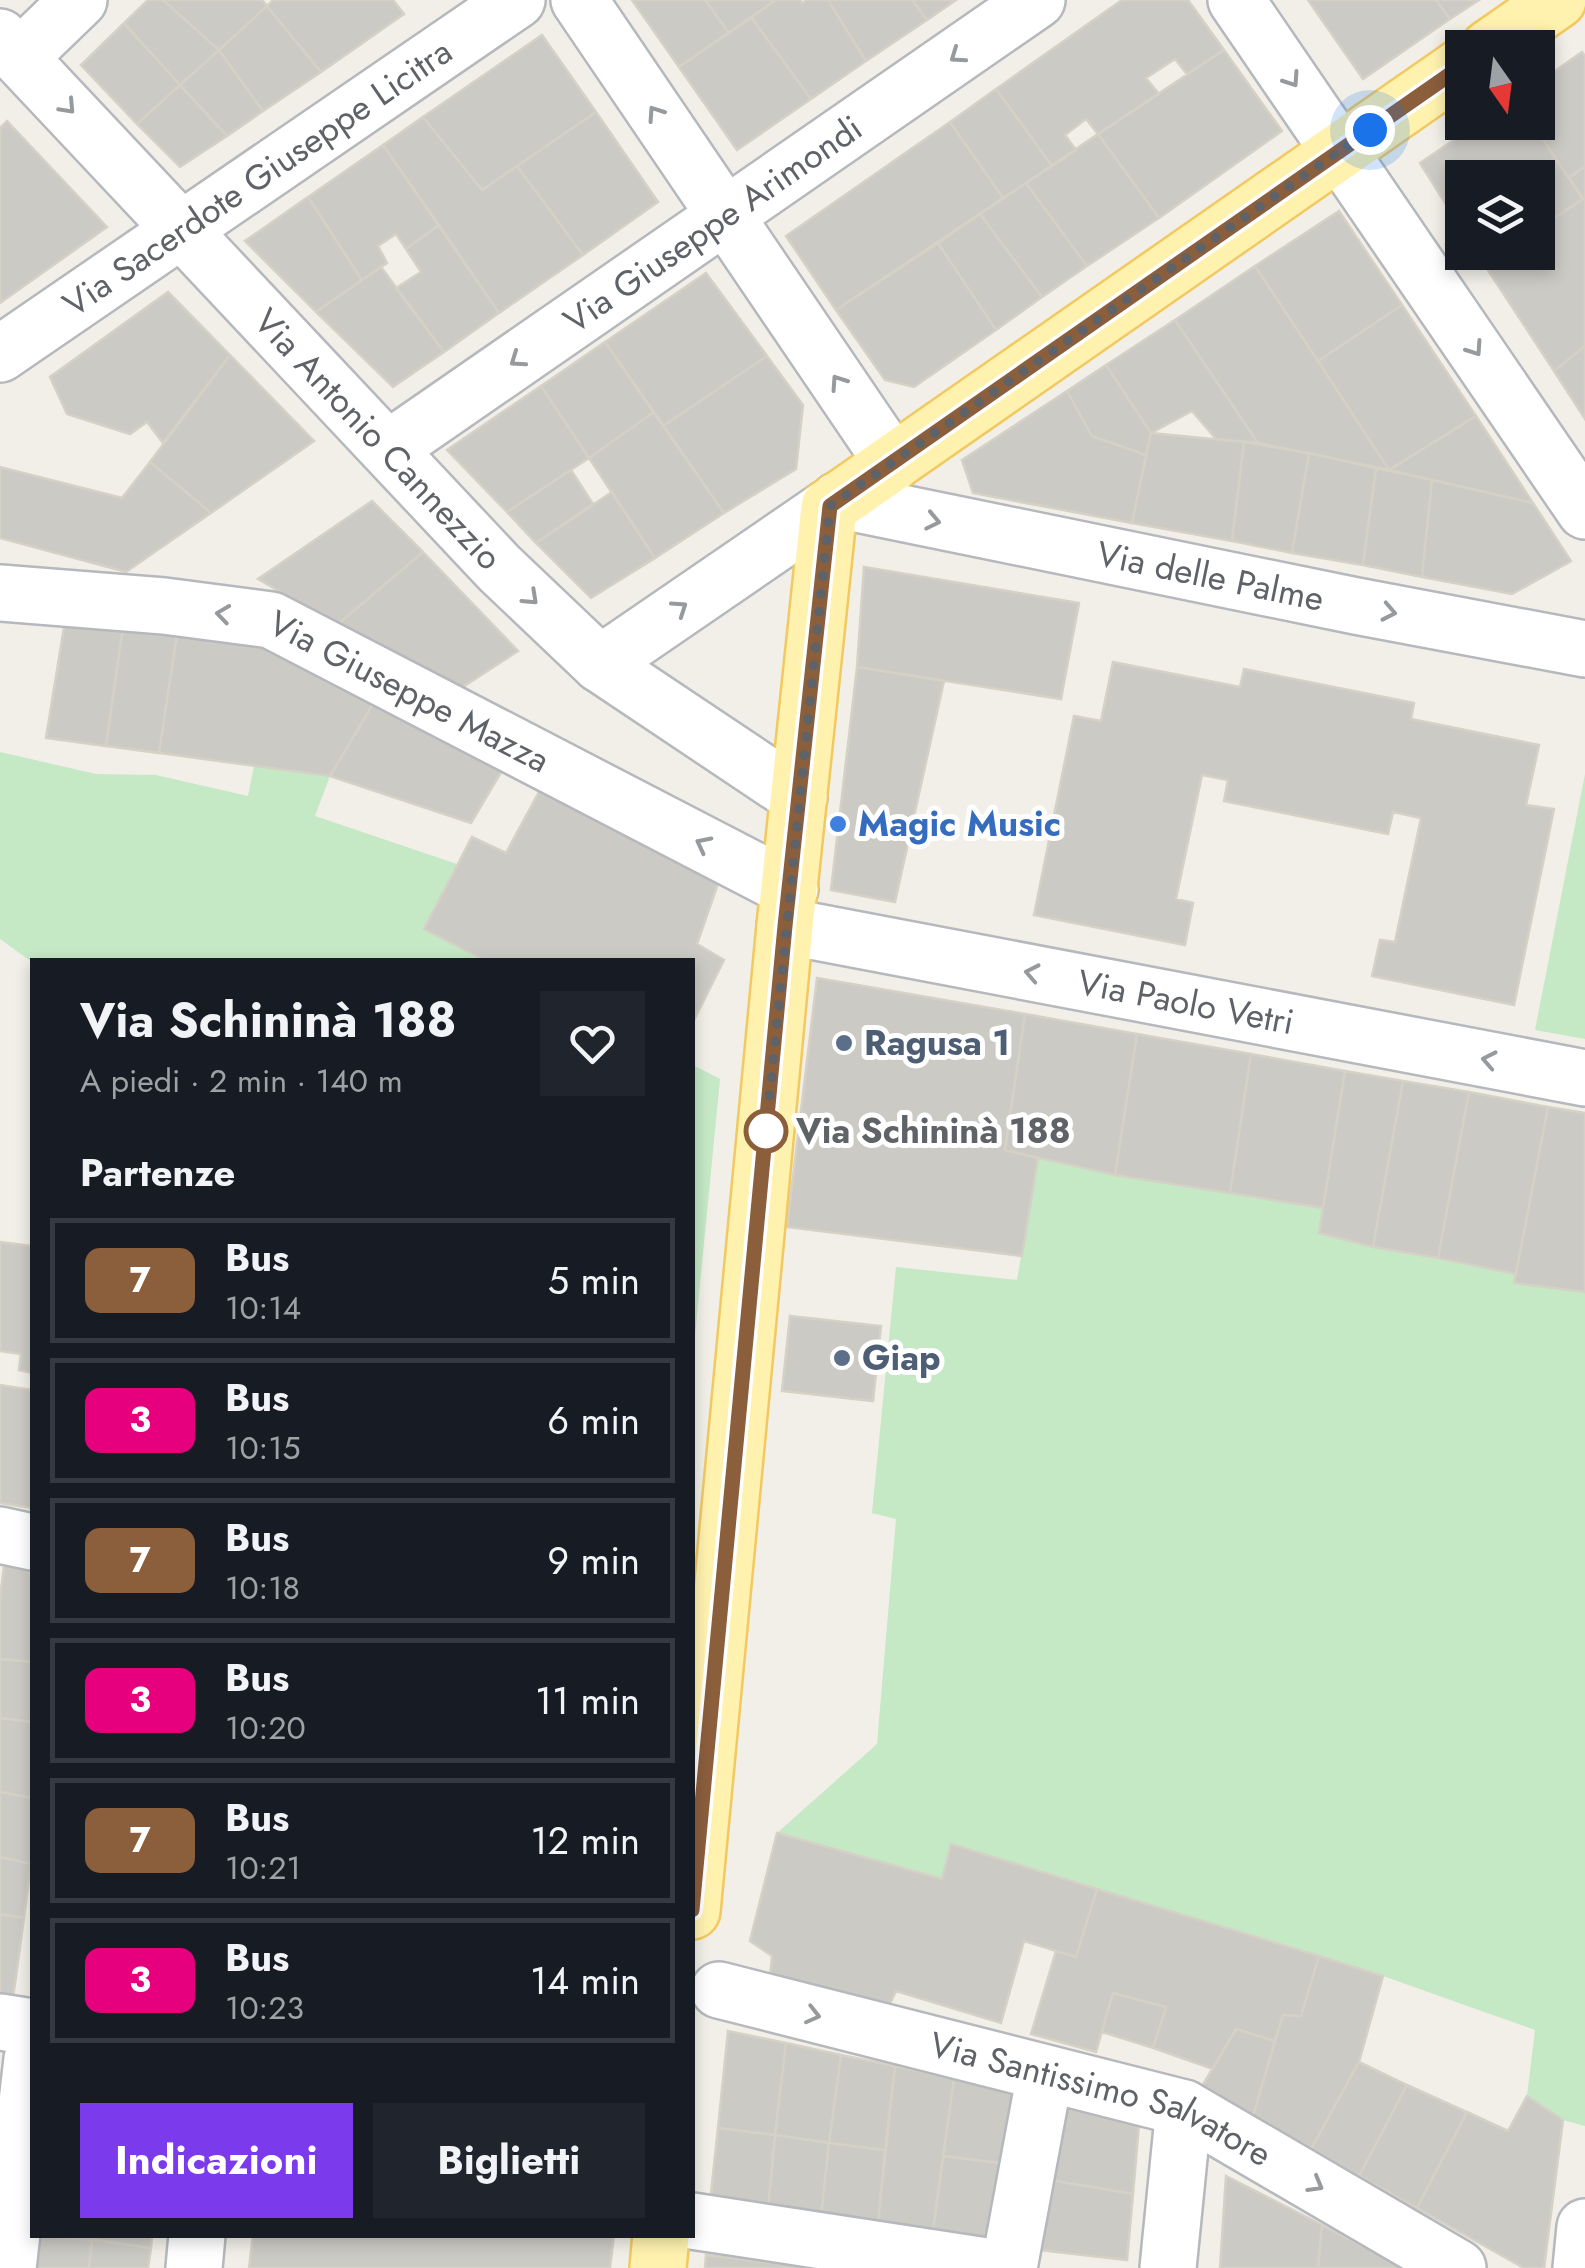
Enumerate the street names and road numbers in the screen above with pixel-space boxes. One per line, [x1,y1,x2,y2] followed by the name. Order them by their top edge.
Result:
[53,27,462,329] street label: Via Sacerdote Giuseppe Licitra
[553,103,872,345] street label: Via Giuseppe Arimondi
[243,297,513,581] street label: Via Antonio Cannezzio
[1092,529,1328,624] street label: Via delle Palme
[260,598,558,785] street label: Via Giuseppe Mazza
[1073,957,1298,1047] street label: Via Paolo Vetri
[925,2019,1281,2179] street label: Via Santissimo Salvatore

